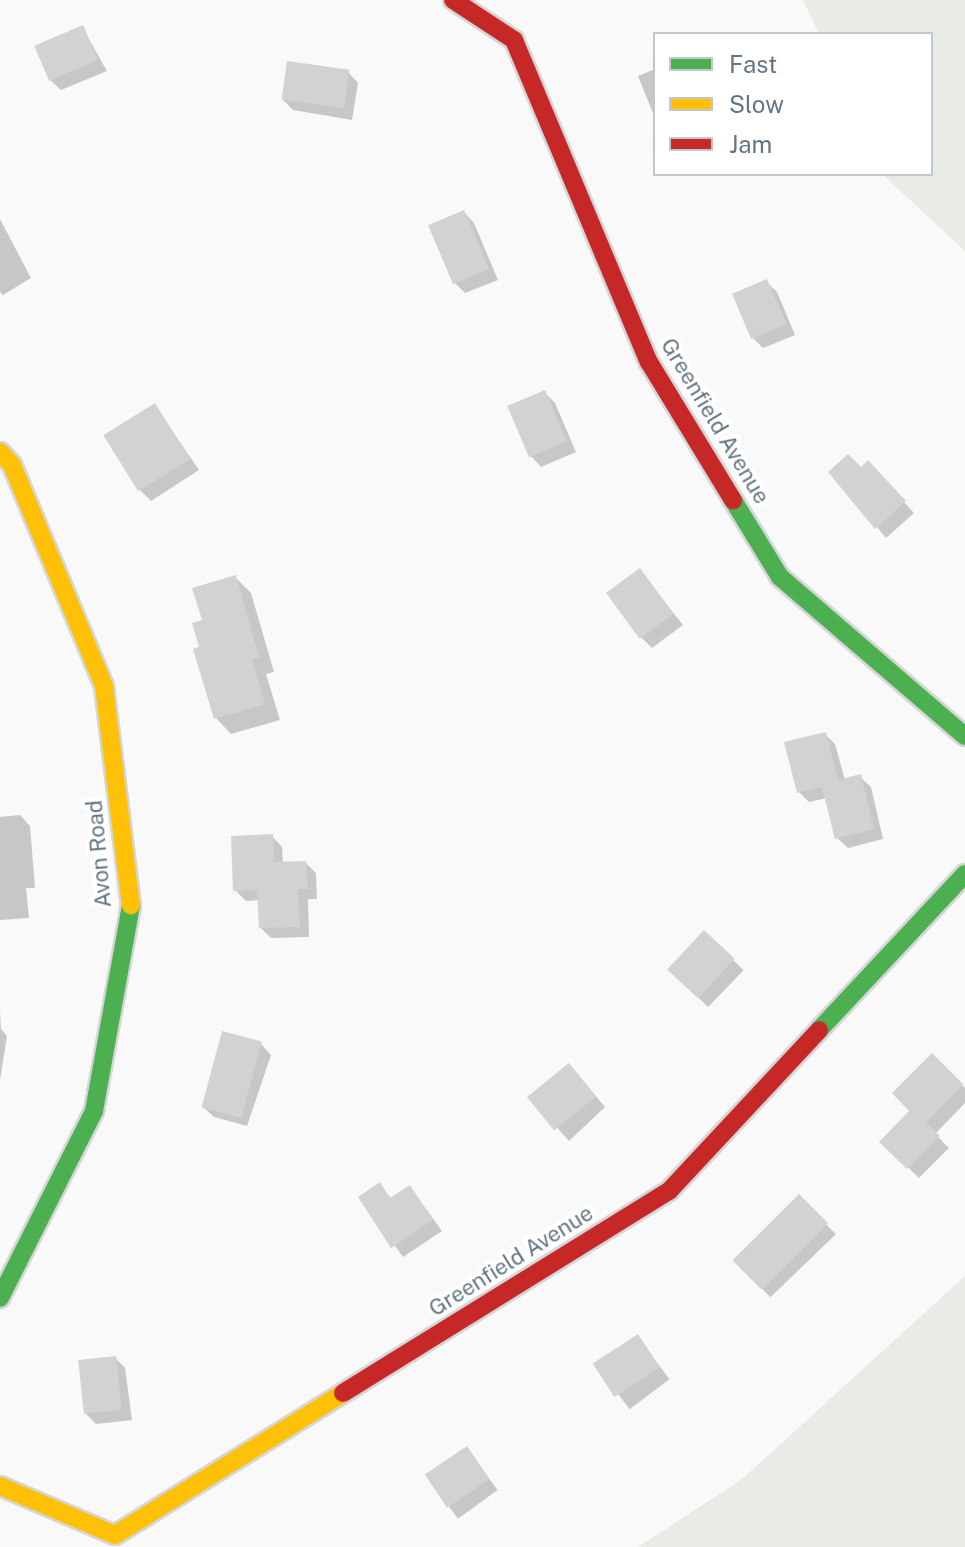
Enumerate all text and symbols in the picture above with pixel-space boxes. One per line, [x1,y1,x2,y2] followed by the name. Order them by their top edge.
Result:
[653,32,933,176] legend
[729,50,777,78] text: Fast
[729,90,784,118] text: Slow
[729,130,772,158] text: Jam
[655,333,775,509] street label: Greenfield Avenue
[81,799,117,909] street label: Avon Road
[424,1200,598,1322] street label: Greenfield Avenue

